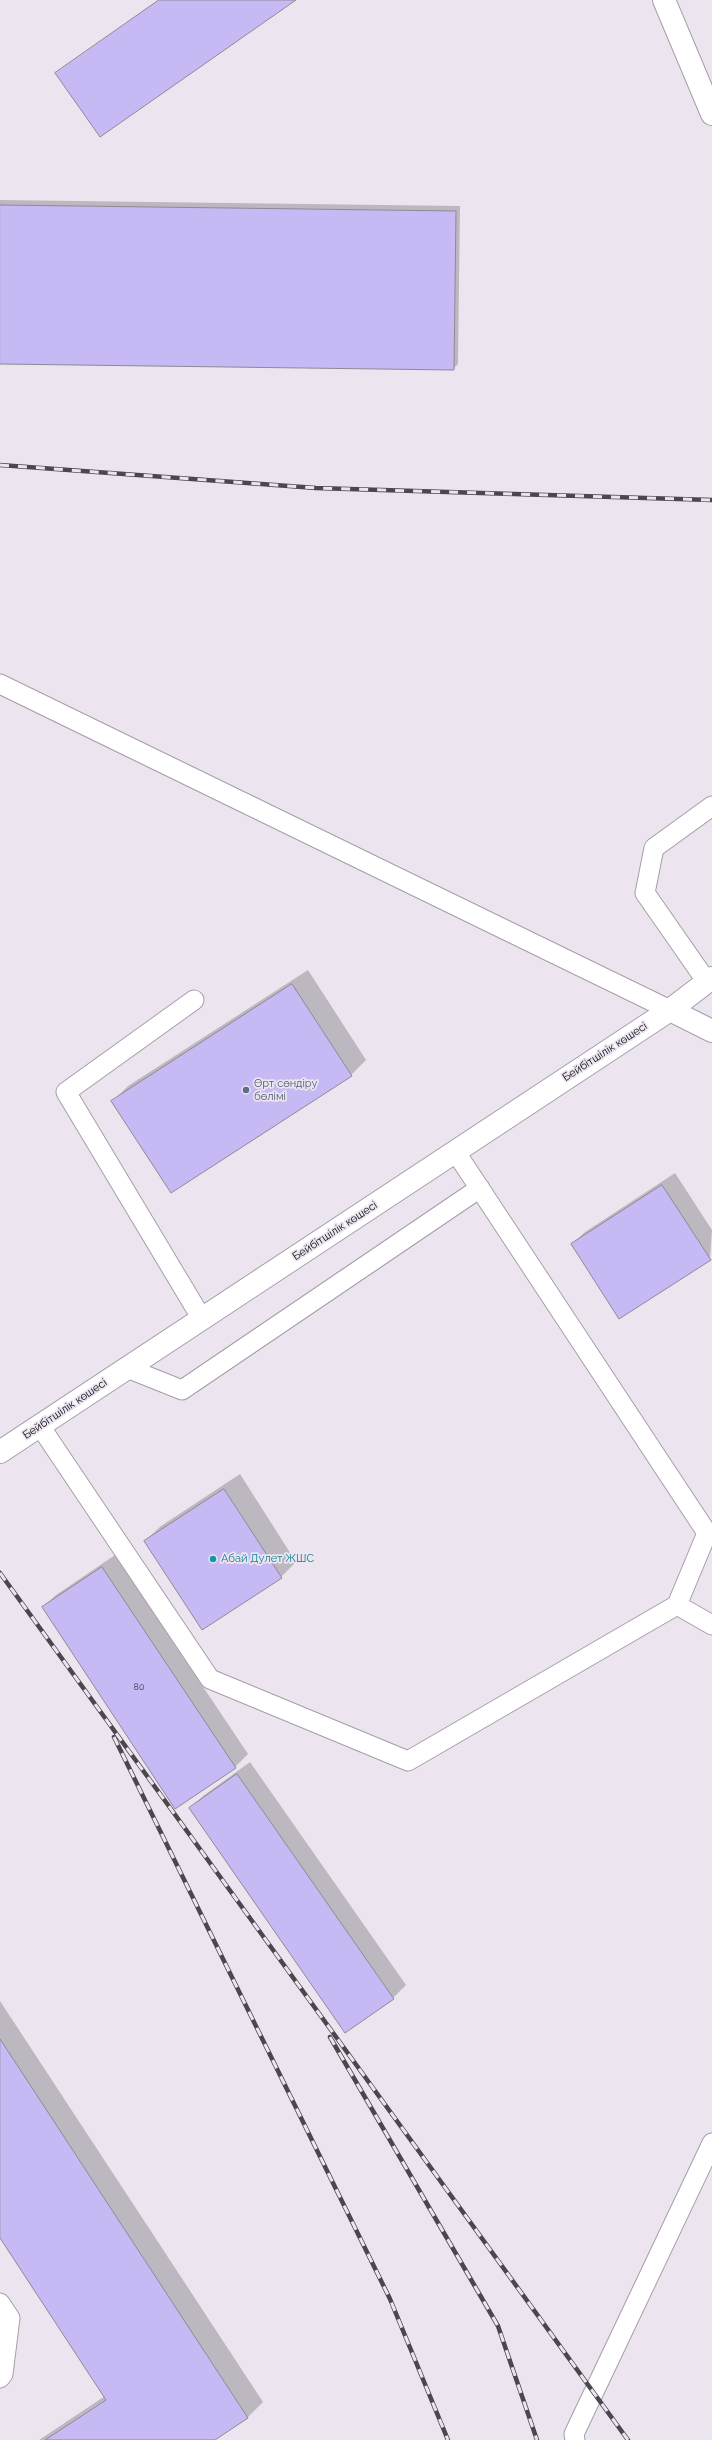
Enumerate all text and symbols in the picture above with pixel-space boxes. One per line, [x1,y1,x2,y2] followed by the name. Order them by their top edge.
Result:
[560,1020,650,1084] street label: Бейбітшілік көшесі
[254,1077,317,1103] place label: Өрт сөндіру бөлімі
[241,1085,251,1095] marker: Өрт сөндіру бөлімі
[290,1199,380,1263] street label: Бейбітшілік көшесі
[20,1376,110,1442] street label: Бейбітшілік көшесі
[221,1552,314,1566] place label: Абай Дулет ЖШС
[208,1554,218,1564] marker: Абай Дулет ЖШС
[134,1682,144,1692] house number: 80

